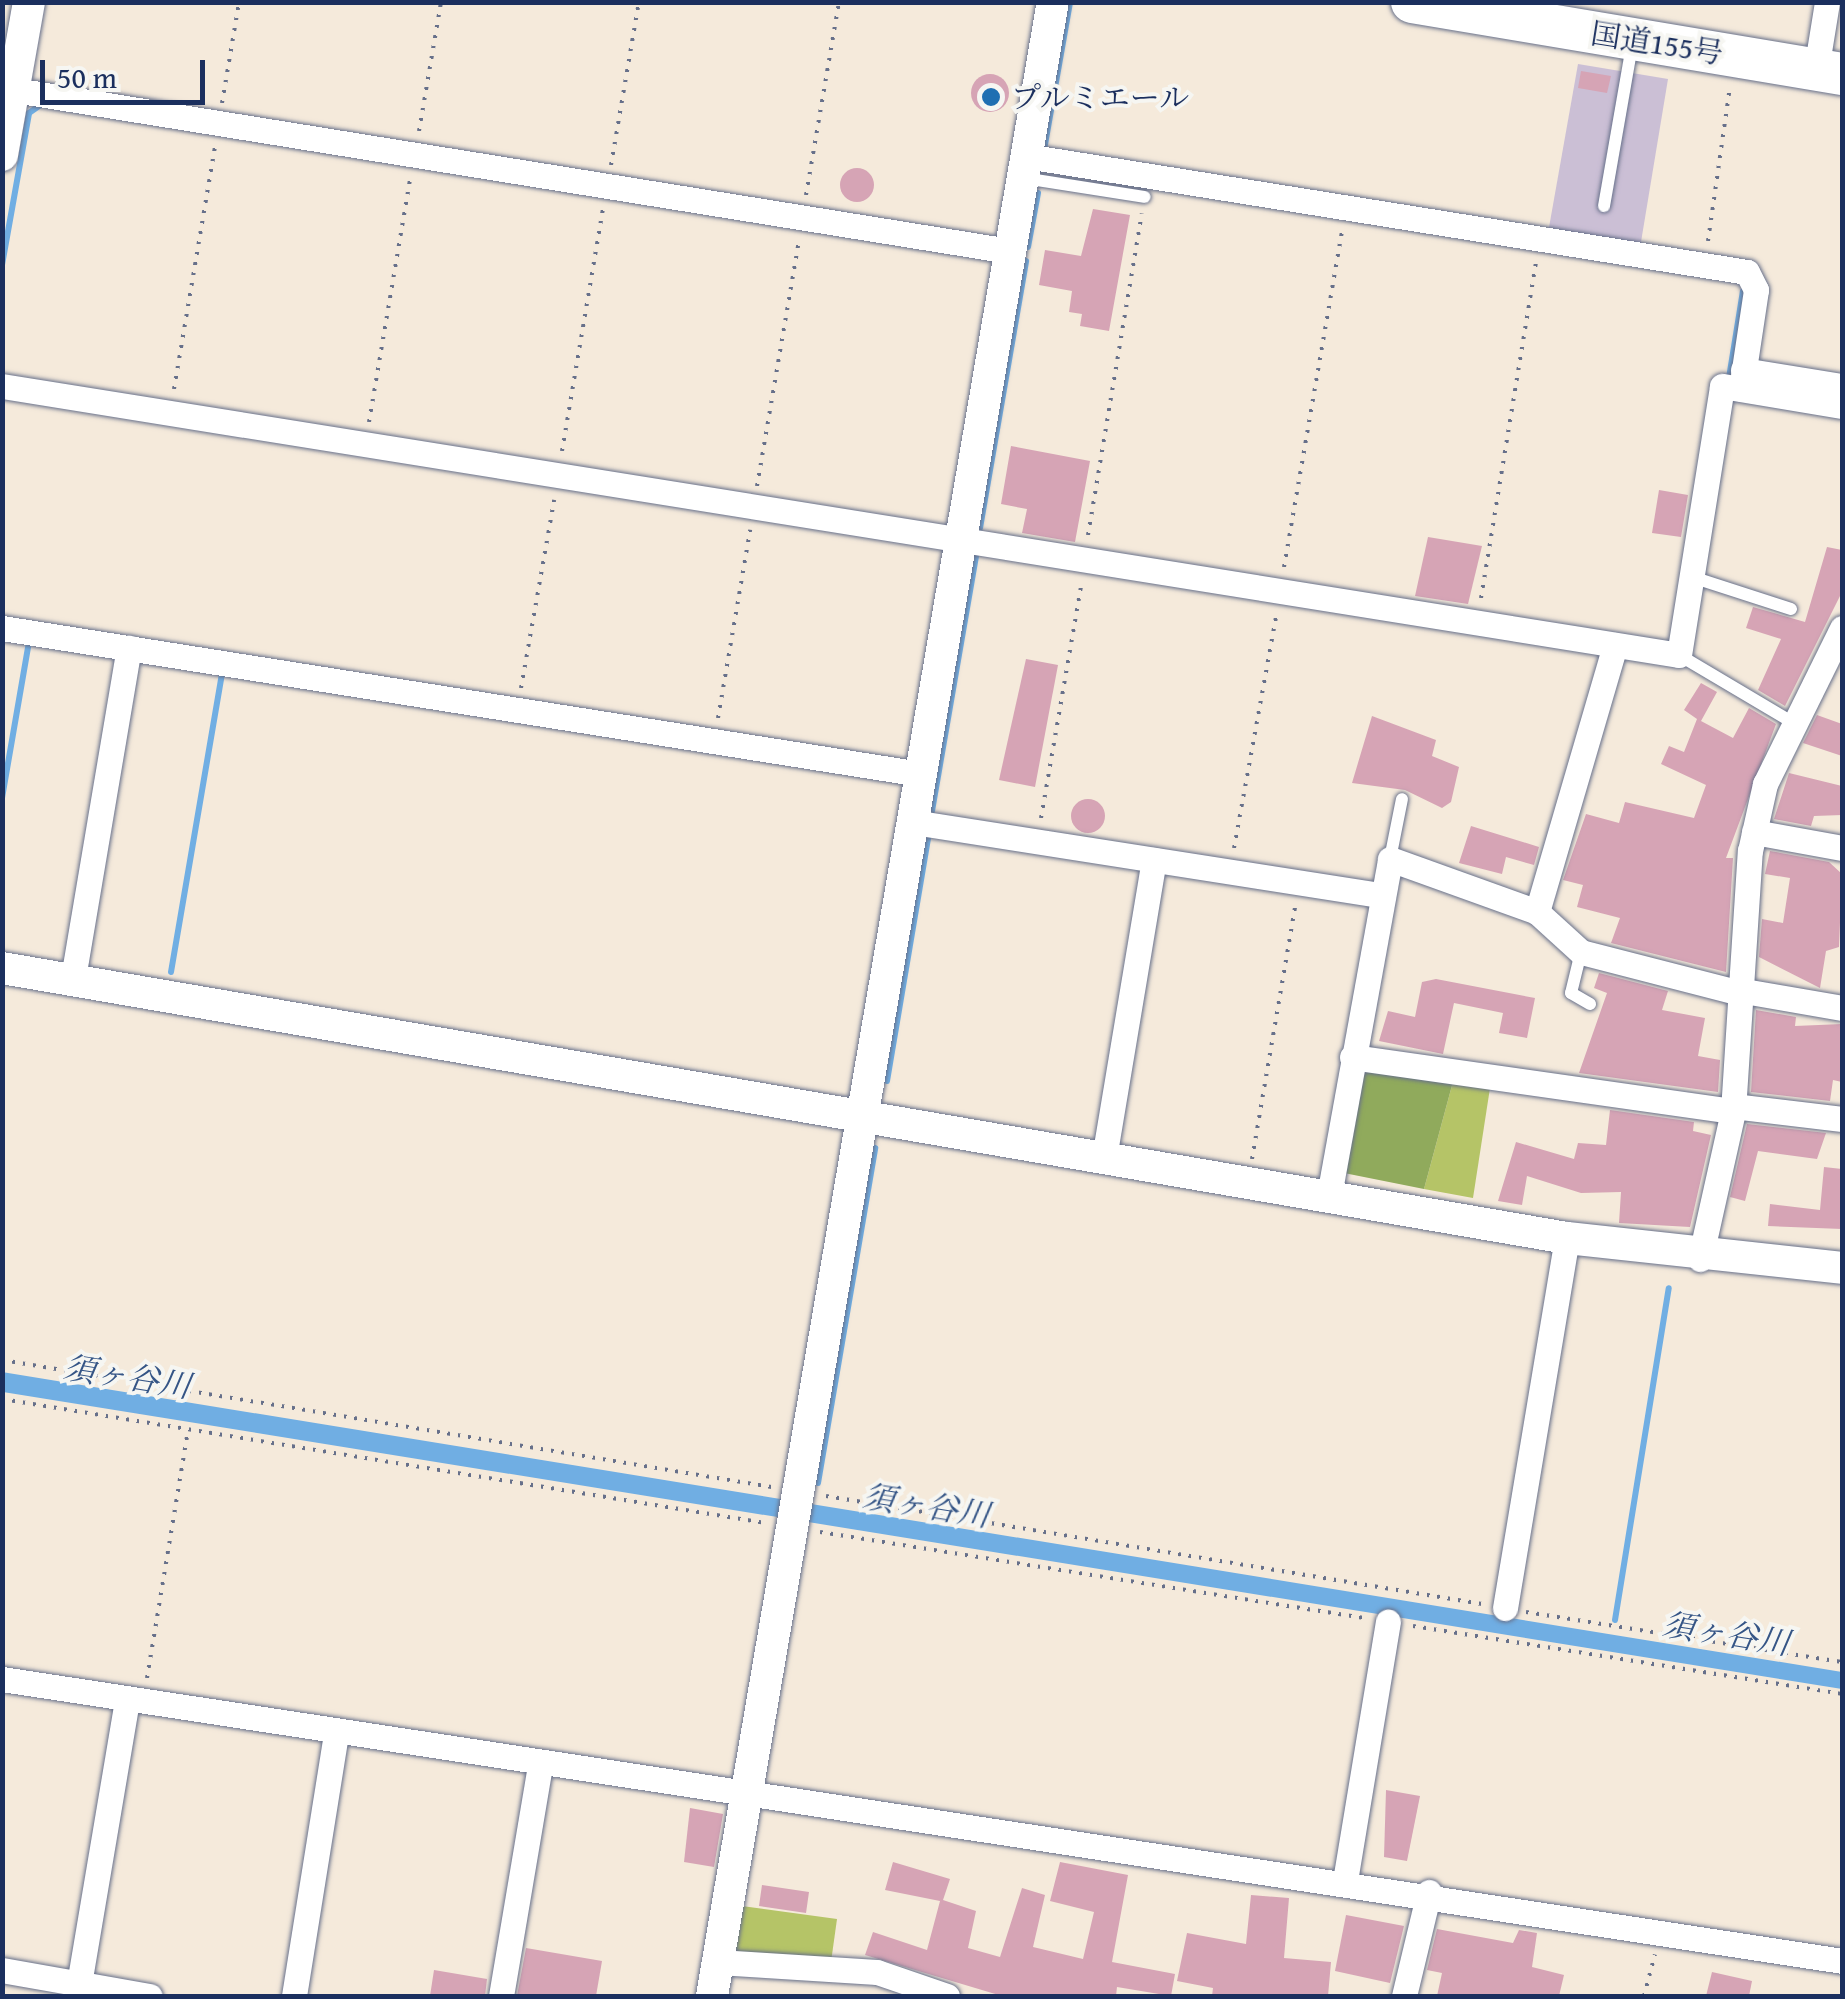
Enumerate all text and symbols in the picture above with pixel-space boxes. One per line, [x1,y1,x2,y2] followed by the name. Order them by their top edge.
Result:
[1588,15,1726,71] street label: 国道155号
[45,40,210,102] scale bar
[57,55,117,99] text: 50 m
[1011,79,1191,115] place label: プルミエール
[980,86,1002,108] marker: プルミエール
[61,1348,193,1406] water label: 須ヶ谷川
[860,1477,992,1535] water label: 須ヶ谷川
[1660,1605,1792,1663] water label: 須ヶ谷川

